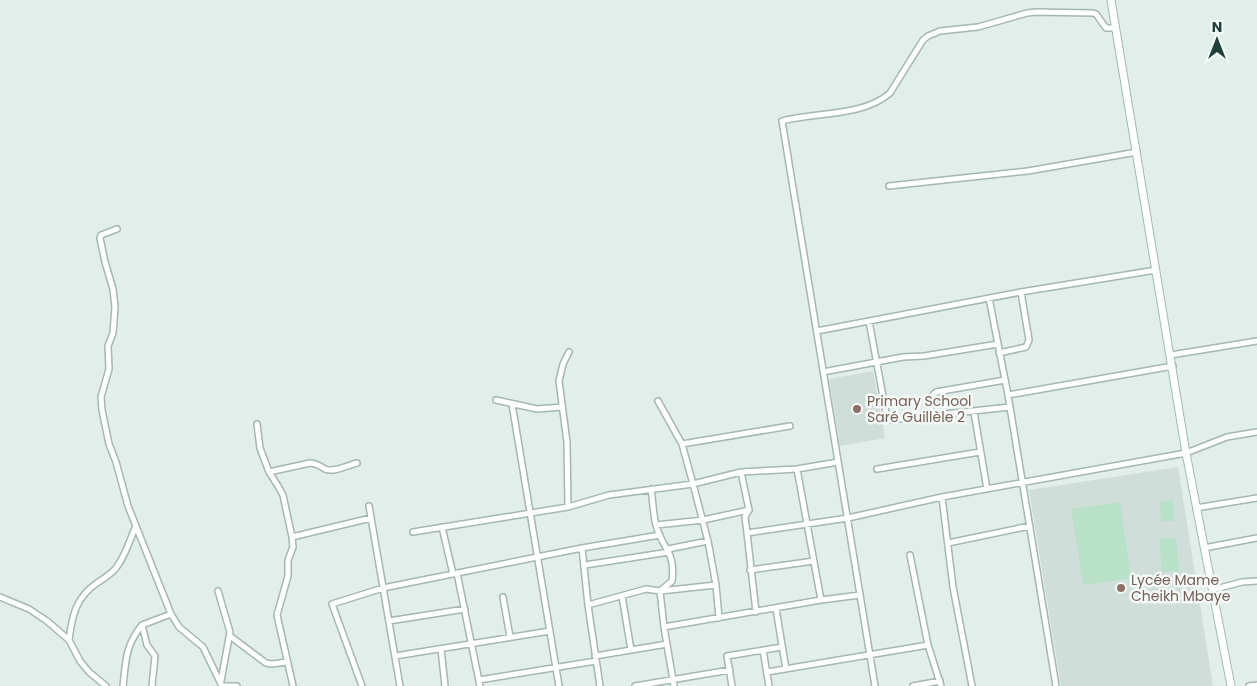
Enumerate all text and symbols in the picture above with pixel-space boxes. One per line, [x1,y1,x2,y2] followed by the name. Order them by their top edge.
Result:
[1192,15,1242,65] north arrow
[1212,17,1222,37] text: N
[867,391,972,427] place label: Primary School Saré Guillèle 2
[851,403,863,415] marker: Primary School Saré Guillèle 2
[1131,570,1231,606] place label: Lycée Mame Cheikh Mbaye
[1115,582,1127,594] marker: Lycée Mame Cheikh Mbaye

